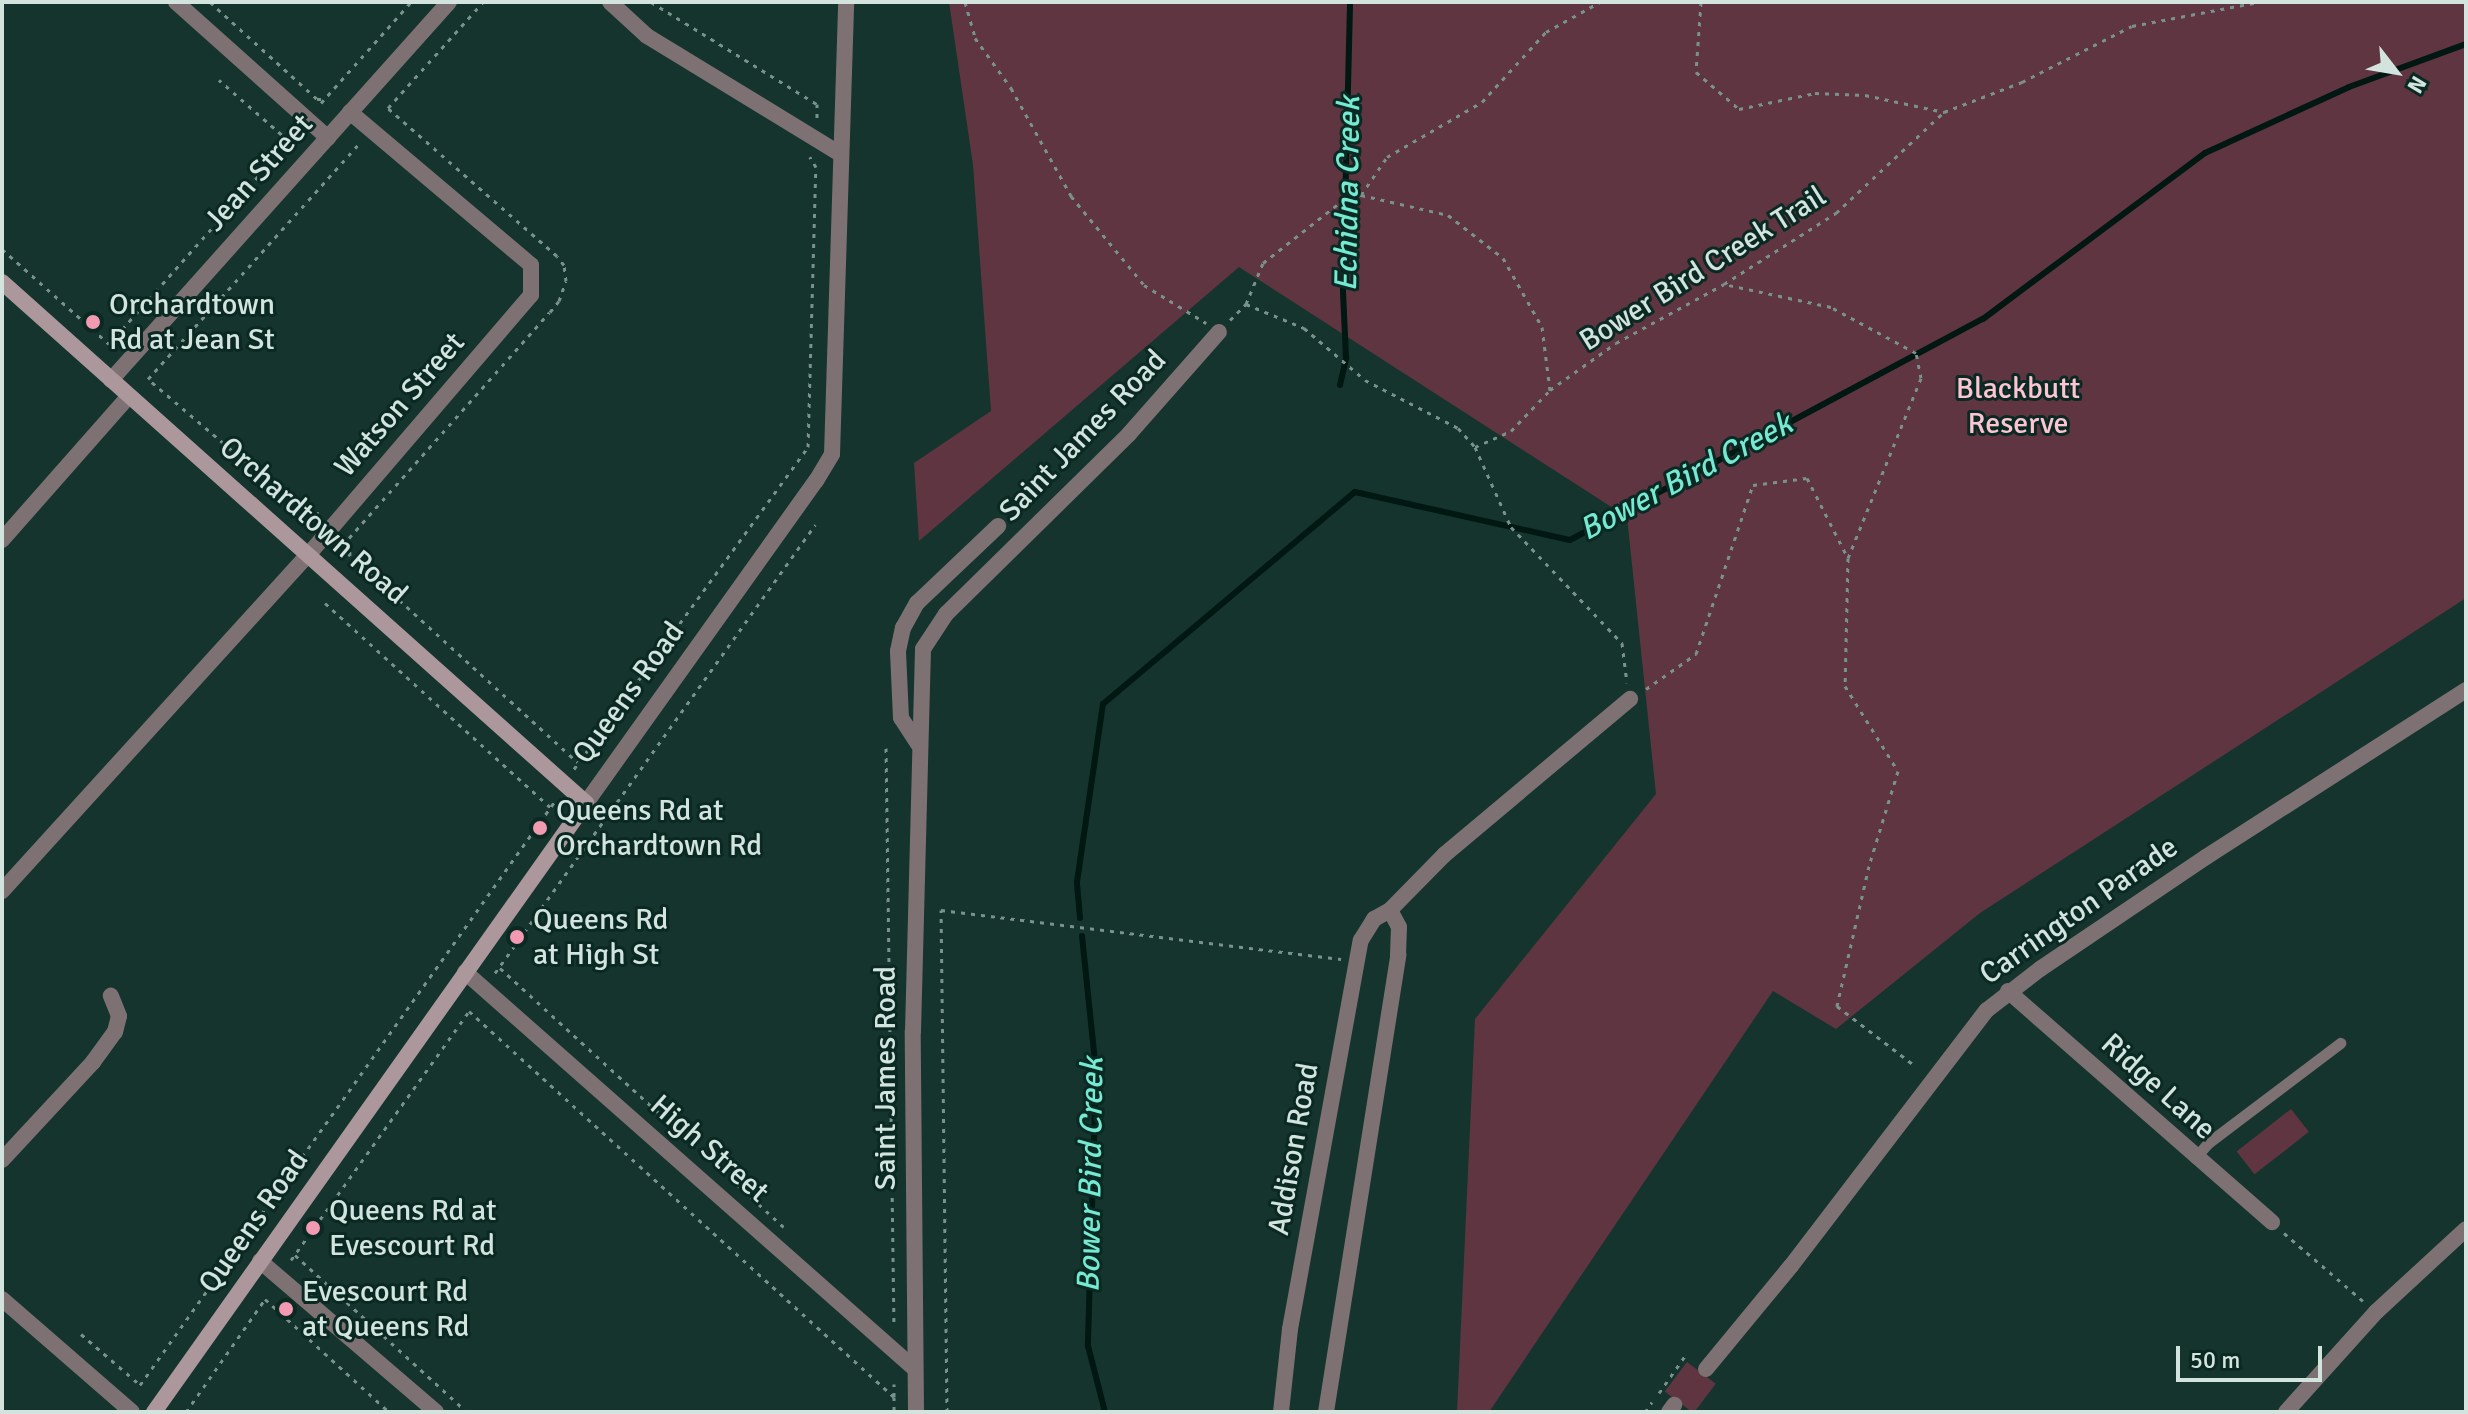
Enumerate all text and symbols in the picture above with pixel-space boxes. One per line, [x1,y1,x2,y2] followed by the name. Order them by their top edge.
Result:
[2356,32,2436,112] north arrow
[2401,71,2433,98] text: N
[1327,96,1369,292] water label: Echidna Creek
[197,107,321,239] street label: Jean Street
[1573,179,1833,359] street label: Bower Bird Creek Trail
[109,287,275,358] place label: Orchardtown Rd at Jean St
[84,313,102,331] marker: Orchardtown Rd at Jean St
[327,325,473,485] street label: Watson Street
[992,343,1174,529] street label: Saint James Road
[1956,371,2080,442] park label: Blackbutt Reserve
[1573,405,1799,549] water label: Bower Bird Creek
[212,430,414,612] street label: Orchardtown Road
[566,615,692,771] street label: Queens Road
[556,793,762,864] place label: Queens Rd at Orchardtown Rd
[531,819,549,837] marker: Queens Rd at Orchardtown Rd
[1973,829,2185,993] street label: Carrington Parade
[533,902,668,972] place label: Queens Rd at High St
[508,928,526,946] marker: Queens Rd at High St
[868,966,904,1190] street label: Saint James Road
[2093,1026,2223,1148] street label: Ridge Lane
[1070,1057,1112,1293] water label: Bower Bird Creek
[1261,1060,1327,1238] street label: Addison Road
[642,1088,776,1210] street label: High Street
[192,1144,316,1300] street label: Queens Road
[329,1193,496,1264] place label: Queens Rd at Evescourt Rd
[304,1219,322,1237] marker: Queens Rd at Evescourt Rd
[302,1274,469,1344] place label: Evescourt Rd at Queens Rd
[277,1300,295,1318] marker: Evescourt Rd at Queens Rd
[2180,1330,2326,1380] scale bar
[2190,1345,2240,1375] text: 50 m

